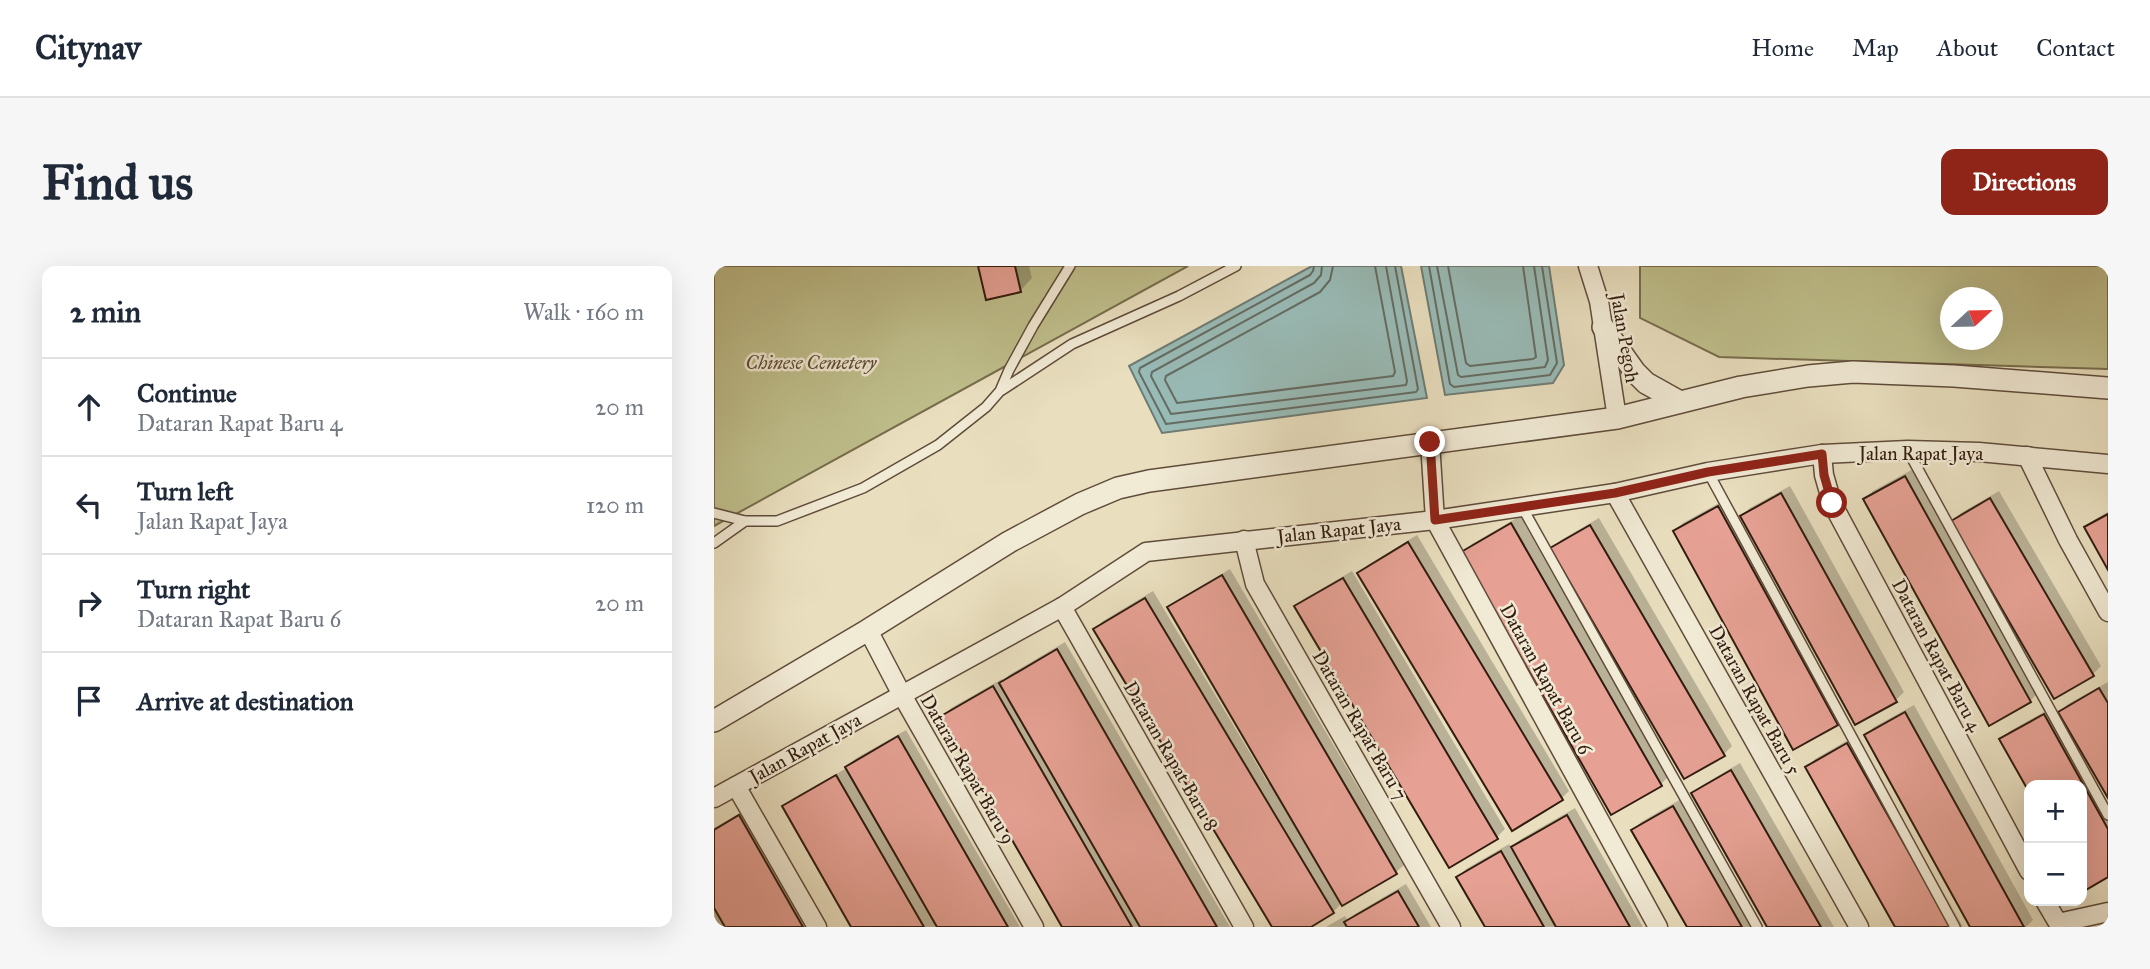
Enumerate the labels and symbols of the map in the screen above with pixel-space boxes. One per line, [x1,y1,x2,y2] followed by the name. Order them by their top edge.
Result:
[1940,287,2003,350] north arrow
[1605,290,1644,385] street label: Jalan Pegoh
[746,351,877,374] park label: Chinese Cemetery
[1414,426,1445,457] route end
[1857,442,1984,466] street label: Jalan Rapat Jaya
[1816,487,1847,518] route start
[1274,512,1403,549] street label: Jalan Rapat Jaya
[1887,575,1987,736] street label: Dataran Rapat Baru 4
[1495,600,1598,759] street label: Dataran Rapat Baru 6
[1704,621,1806,779] street label: Dataran Rapat Baru 5
[1308,646,1412,804] street label: Dataran Rapat Baru 7
[1119,677,1223,835] street label: Dataran Rapat Baru 8
[916,690,1020,848] street label: Dataran Rapat Baru 9
[743,707,866,790] street label: Jalan Rapat Jaya

